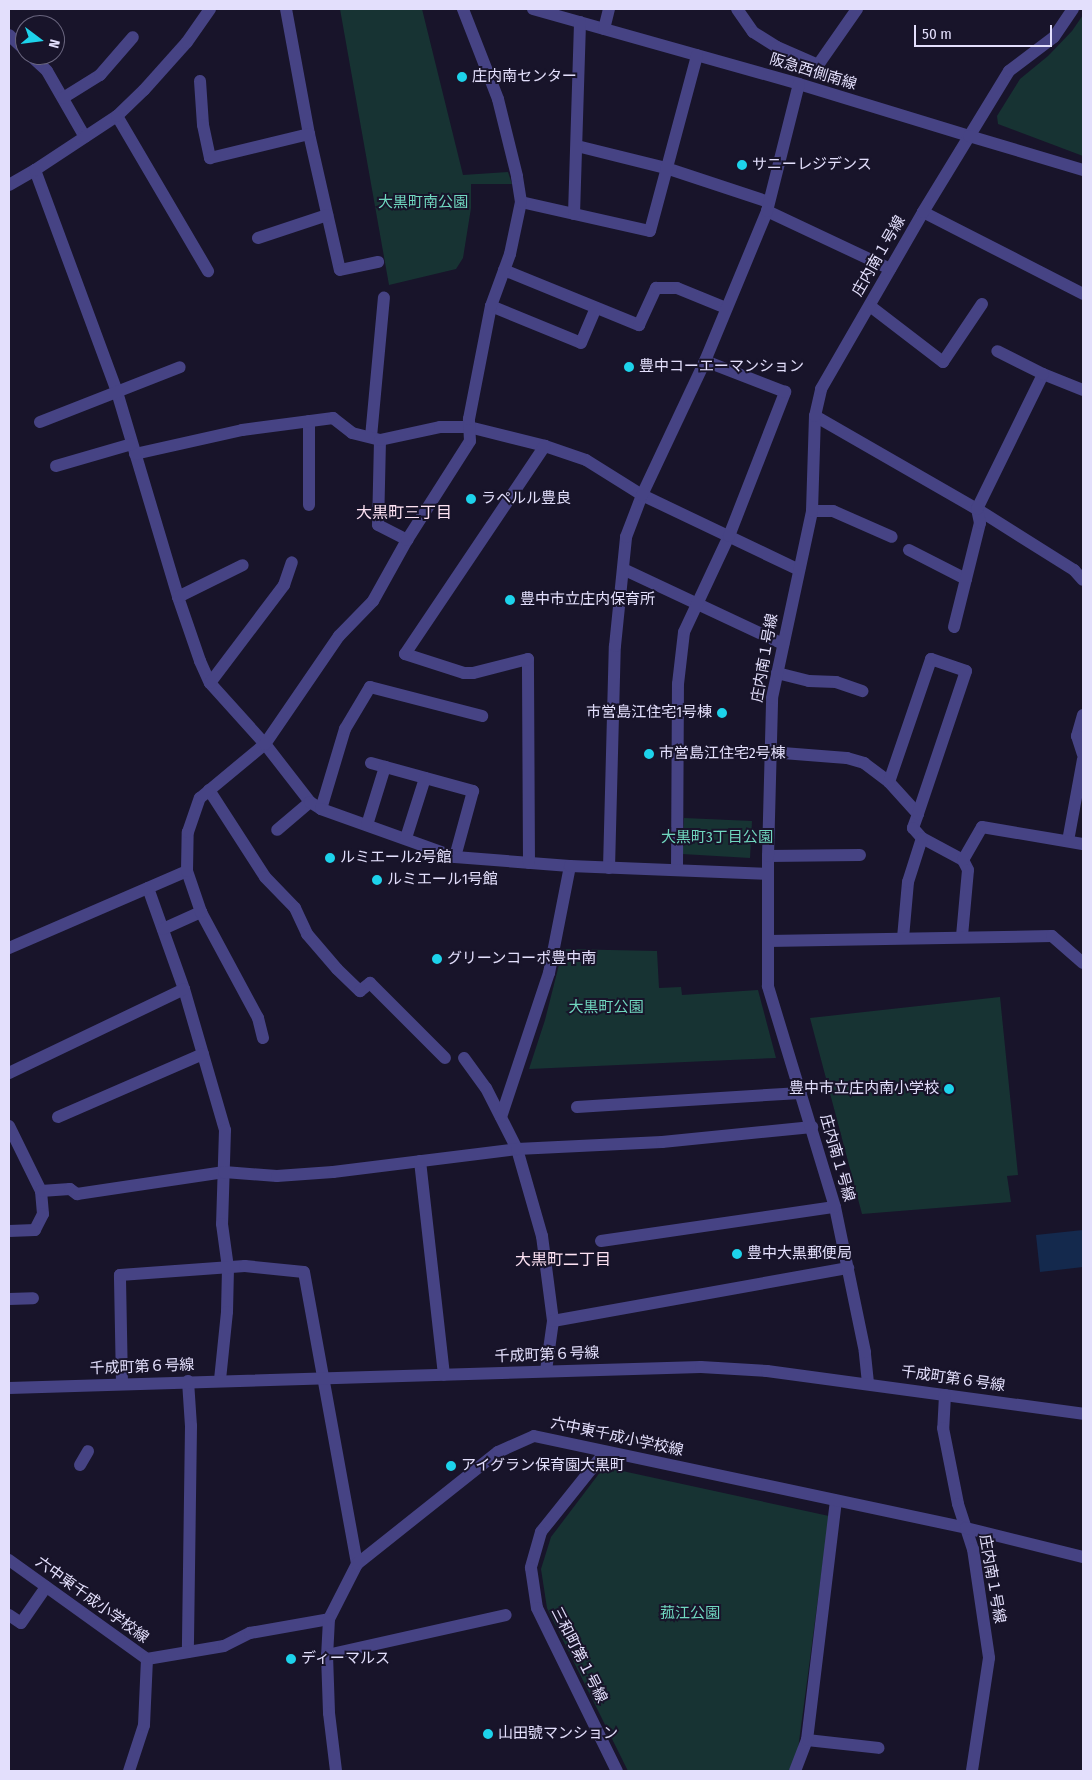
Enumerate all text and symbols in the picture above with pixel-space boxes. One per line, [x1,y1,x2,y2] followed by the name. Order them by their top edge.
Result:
[15,15,65,65] north arrow
[917,15,1054,47] scale bar
[922,25,952,43] text: 50 m
[45,37,63,50] text: N
[767,50,859,94] street label: 阪急西側南線
[472,68,577,86] place label: 庄内南センター
[456,71,468,83] marker: 庄内南センター
[752,156,872,174] place label: サニーレジデンス
[736,159,748,171] marker: サニーレジデンス
[378,194,468,212] park label: 大黒町南公園
[849,213,909,299] street label: 庄内南１号線
[639,358,804,376] place label: 豊中コーエーマンション
[623,361,635,373] marker: 豊中コーエーマンション
[481,490,571,508] place label: ラペルル豊良
[465,493,477,505] marker: ラペルル豊良
[356,503,452,523] district label: 大黒町三丁目
[520,591,655,609] place label: 豊中市立庄内保育所
[504,594,516,606] marker: 豊中市立庄内保育所
[748,612,782,704] street label: 庄内南１号線
[586,704,712,722] place label: 市営島江住宅1号棟
[716,707,728,719] marker: 市営島江住宅1号棟
[659,745,786,763] place label: 市営島江住宅2号棟
[643,748,655,760] marker: 市営島江住宅2号棟
[661,829,773,847] park label: 大黒町3丁目公園
[340,849,452,867] place label: ルミエール2号館
[324,852,336,864] marker: ルミエール2号館
[387,871,498,889] place label: ルミエール1号館
[371,874,383,886] marker: ルミエール1号館
[447,950,597,968] place label: グリーンコーポ豊中南
[431,953,443,965] marker: グリーンコーポ豊中南
[569,999,643,1017] park label: 大黒町公園
[789,1080,939,1098] place label: 豊中市立庄内南小学校
[943,1083,955,1095] marker: 豊中市立庄内南小学校
[816,1112,858,1204] street label: 庄内南１号線
[747,1245,852,1263] place label: 豊中大黒郵便局
[731,1248,743,1260] marker: 豊中大黒郵便局
[515,1250,611,1270] district label: 大黒町二丁目
[494,1344,600,1366] street label: 千成町第６号線
[89,1356,195,1378] street label: 千成町第６号線
[900,1363,1006,1395] street label: 千成町第６号線
[549,1414,685,1460] street label: 六中東千成小学校線
[461,1457,626,1475] place label: アイグラン保育園大黒町
[445,1460,457,1472] marker: アイグラン保育園大黒町
[975,1533,1009,1625] street label: 庄内南１号線
[32,1553,152,1647] street label: 六中東千成小学校線
[547,1604,611,1706] street label: 三和町第１号線
[660,1605,720,1623] park label: 菰江公園
[301,1650,391,1668] place label: ディーマルス
[285,1653,297,1665] marker: ディーマルス
[498,1725,618,1743] place label: 山田號マンション
[482,1728,494,1740] marker: 山田號マンション

